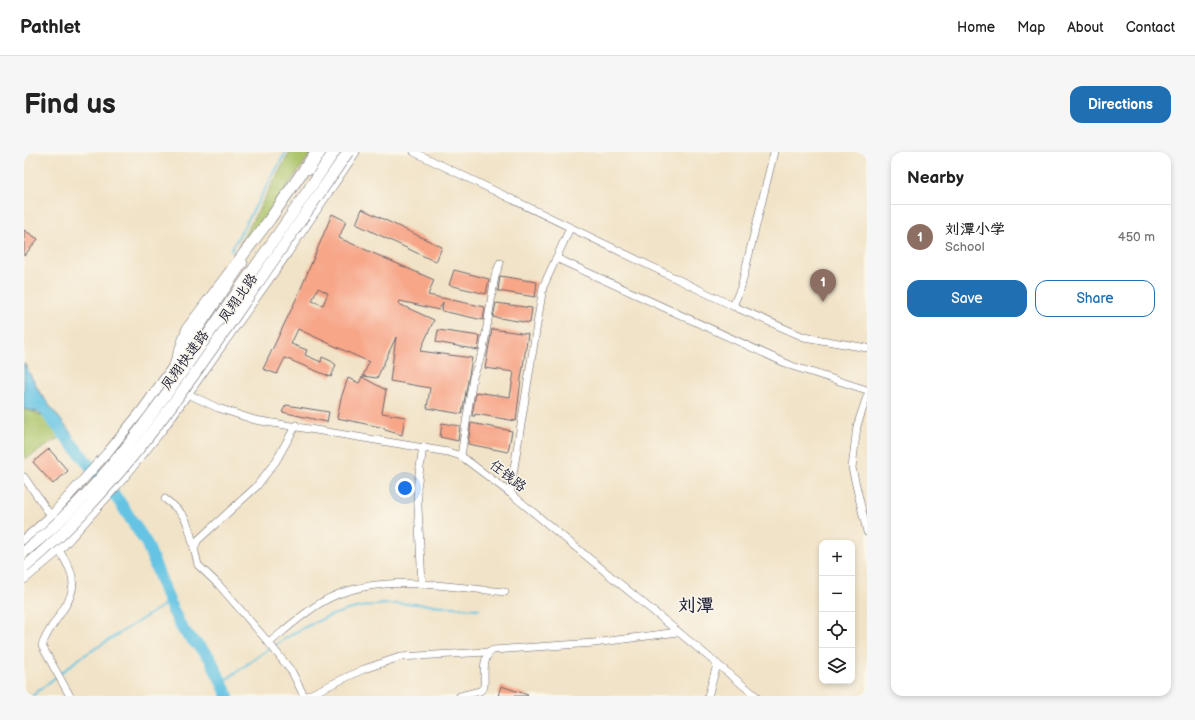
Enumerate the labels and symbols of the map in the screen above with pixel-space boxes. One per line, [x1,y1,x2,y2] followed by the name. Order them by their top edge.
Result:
[810,269,836,302] pin: 1
[215,270,261,326] street label: 凤翔北路
[158,327,212,393] street label: 凤翔快速路
[486,456,530,496] street label: 任钱路
[395,478,415,498] your location
[678,595,714,616] district label: 刘潭

